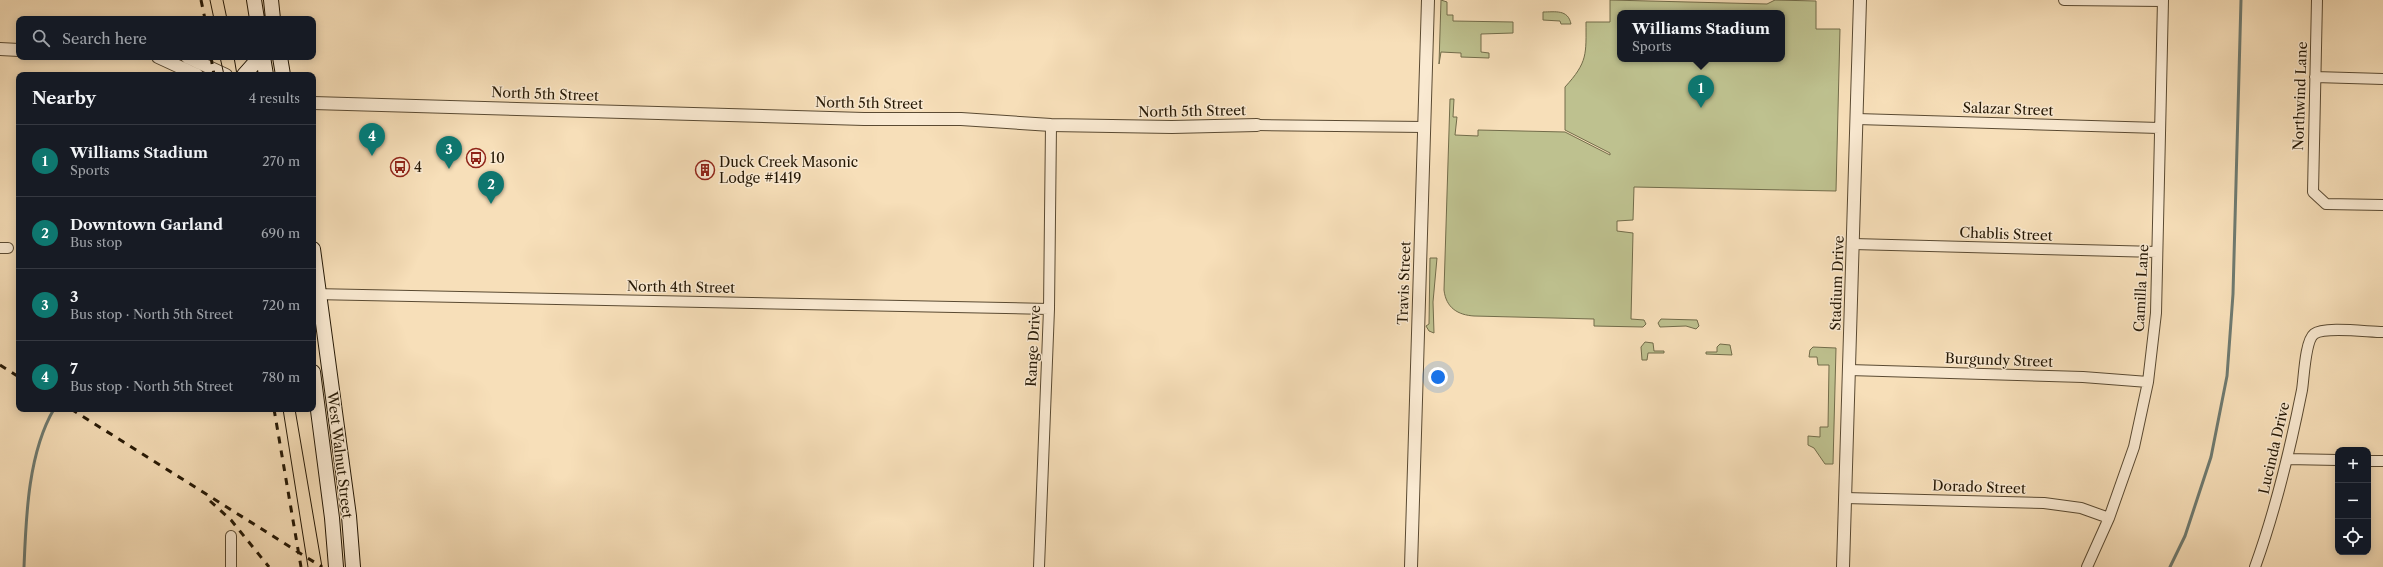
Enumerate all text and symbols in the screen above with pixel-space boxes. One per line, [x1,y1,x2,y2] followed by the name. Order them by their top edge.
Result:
[1617,10,1785,62] popup
[16,16,316,60] search box
[1632,19,1770,38] text: Williams Stadium
[30,27,52,49] icon: search
[62,29,147,48] text: Search here
[1632,38,1671,54] text: Sports
[2289,41,2311,151] street label: Northwind Lane
[1688,75,1714,108] pin: 1
[491,83,599,105] street label: North 5th Street
[32,88,96,108] text: Nearby
[249,90,300,106] text: 4 results
[815,93,923,113] street label: North 5th Street
[1962,98,2054,120] street label: Salazar Street
[1138,101,1246,121] street label: North 5th Street
[359,123,385,156] pin: 4
[436,136,462,169] pin: 3
[70,143,208,162] text: Williams Stadium
[465,147,487,169] bus stop icon: 10
[490,149,505,167] place label: 10
[42,153,48,169] text: 1
[262,153,300,169] text: 270 m
[719,153,858,187] place label: Duck Creek Masonic Lodge #1419
[389,156,411,178] bus stop icon: 4
[414,158,422,176] place label: 4
[694,159,716,181] building icon: Duck Creek Masonic Lodge #1419
[70,162,109,178] text: Sports
[478,171,504,204] pin: 2
[70,215,223,234] text: Downtown Garland
[1959,223,2053,245] street label: Chablis Street
[41,225,49,241] text: 2
[261,225,300,241] text: 690 m
[70,234,122,250] text: Bus stop
[1826,235,1848,331] street label: Stadium Drive
[1394,241,1414,325] street label: Travis Street
[2130,243,2152,332] street label: Camilla Lane
[627,277,735,297] street label: North 4th Street
[70,287,78,306] text: 3
[41,297,49,313] text: 3
[262,297,300,313] text: 720 m
[1022,305,1044,387] street label: Range Drive
[70,306,233,322] text: Bus stop · North 5th Street
[1945,349,2053,371] street label: Burgundy Street
[70,359,78,378] text: 7
[1428,367,1448,387] your location
[41,369,49,385] text: 4
[262,369,300,385] text: 780 m
[70,378,233,394] text: Bus stop · North 5th Street
[323,390,357,519] street label: West Walnut Street
[2255,400,2293,496] street label: Lucinda Drive
[2335,447,2371,555] map controls
[2335,447,2371,483] button: +
[1932,476,2026,498] street label: Dorado Street
[2335,483,2371,519] button: −
[2335,519,2371,555] button: locate

